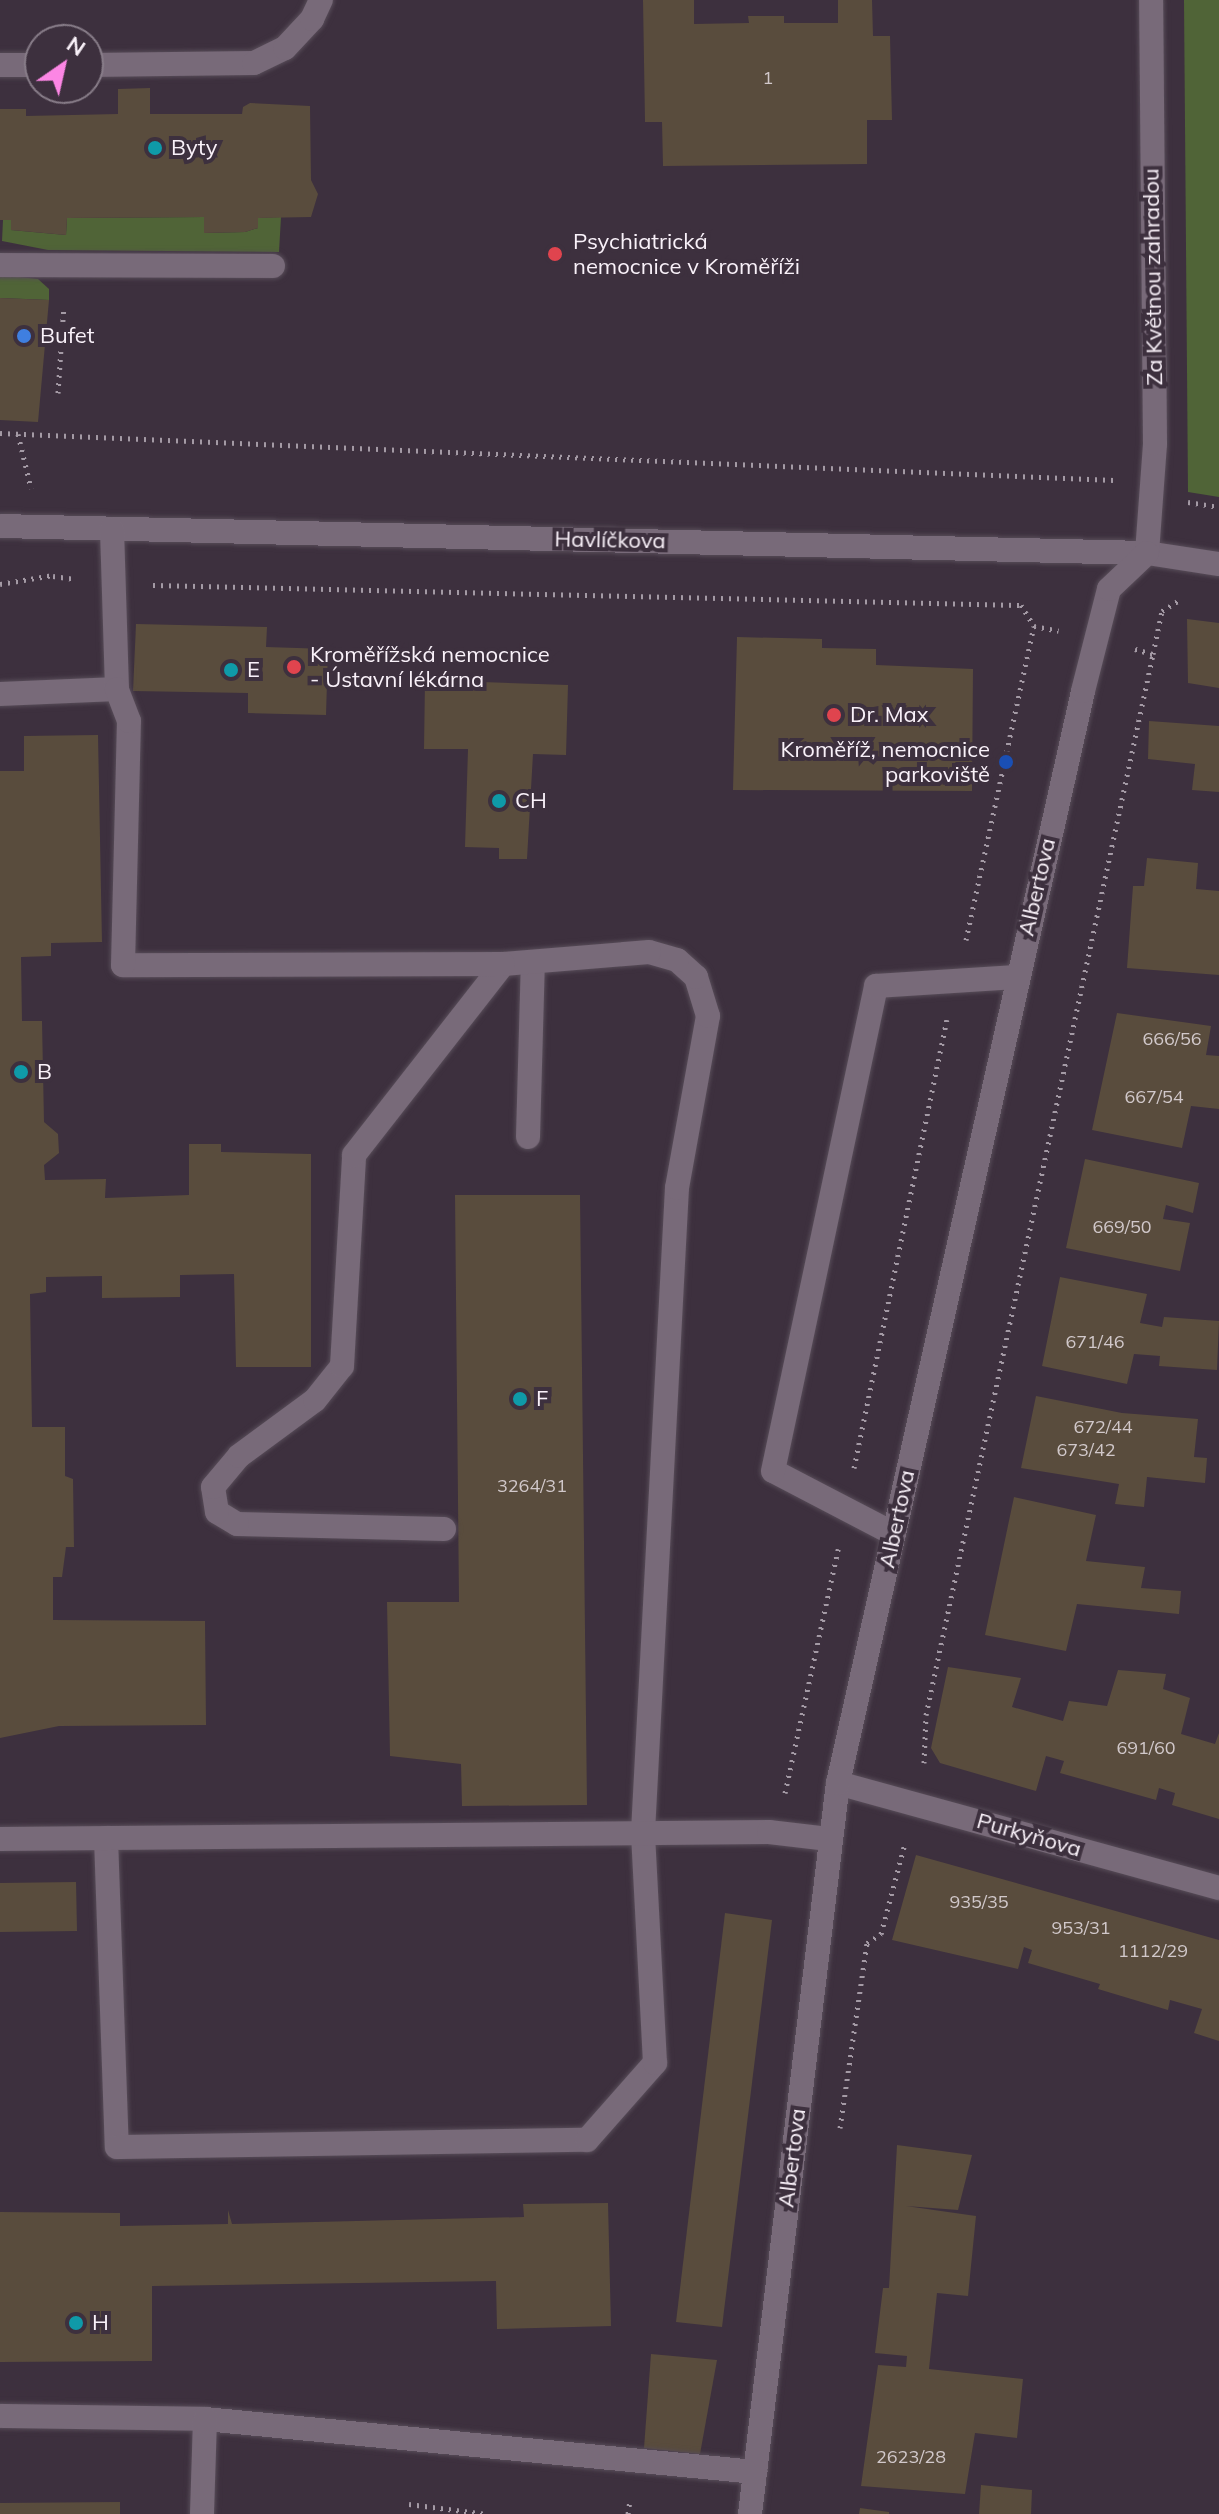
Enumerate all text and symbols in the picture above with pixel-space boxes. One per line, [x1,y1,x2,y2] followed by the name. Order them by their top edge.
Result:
[24,24,104,104] north arrow
[62,30,91,62] text: N
[763,67,773,89] house number: 1
[171,135,217,161] place label: Byty
[146,139,164,157] marker: Byty
[1138,168,1168,386] street label: Za Květnou zahradou
[573,228,800,280] place label: Psychiatrická nemocnice v Kroměříži
[544,243,566,265] marker: Psychiatrická nemocnice v Kroměříži
[40,323,94,349] place label: Bufet
[15,327,33,345] marker: Bufet
[554,526,666,554] street label: Havlíčkova
[310,641,550,692] place label: Kroměřížská nemocnice - Ústavní lékárna
[247,657,260,683] place label: E
[285,658,303,676] marker: Kroměřížská nemocnice - Ústavní lékárna
[222,661,240,679] marker: E
[850,702,929,728] place label: Dr. Max
[825,706,843,724] marker: Dr. Max
[781,736,990,788] place label: Kroměříž, nemocnice parkoviště
[997,753,1015,771] marker: Kroměříž, nemocnice parkoviště
[515,788,547,814] place label: CH
[490,792,508,810] marker: CH
[1013,835,1061,939] street label: Albertova
[1142,1028,1202,1050] house number: 666/56
[37,1059,52,1085] place label: B
[12,1063,30,1081] marker: B
[1124,1086,1184,1108] house number: 667/54
[1092,1216,1152,1238] house number: 669/50
[1065,1331,1125,1353] house number: 671/46
[536,1386,548,1412] place label: F
[511,1390,529,1408] marker: F
[1073,1416,1133,1438] house number: 672/44
[1056,1439,1116,1461] house number: 673/42
[874,1467,920,1571] street label: Albertova
[497,1475,567,1497] house number: 3264/31
[1116,1737,1176,1759] house number: 691/60
[974,1808,1084,1862] street label: Purkyňova
[949,1891,1009,1913] house number: 935/35
[1051,1917,1111,1939] house number: 953/31
[1118,1940,1188,1962] house number: 1112/29
[773,2107,811,2209] street label: Albertova
[92,2310,109,2336] place label: H
[67,2314,85,2332] marker: H
[876,2446,946,2468] house number: 2623/28

